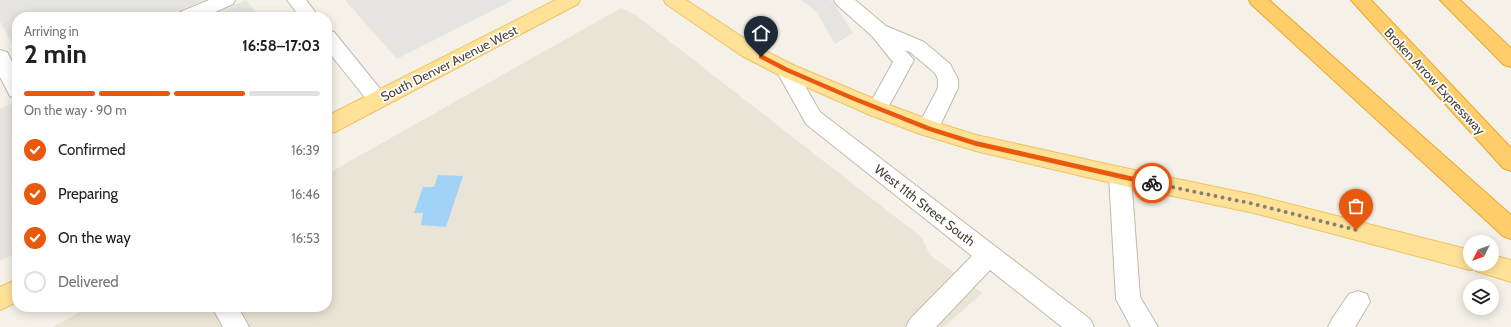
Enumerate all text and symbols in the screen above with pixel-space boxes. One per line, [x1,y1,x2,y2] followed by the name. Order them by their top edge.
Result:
[744,16,778,57] pin
[378,21,521,104] street label: South Denver Avenue West
[750,22,772,44] icon: home
[24,23,79,39] text: Arriving in
[1381,24,1489,138] street label: Broken Arrow Expressway
[242,37,320,55] text: 16:58–17:03
[24,38,87,70] text: 2 min
[24,102,127,118] text: On the way · 90 m
[24,139,46,161] icon: check
[58,141,126,159] text: Confirmed
[291,142,320,158] text: 16:39
[872,161,978,249] street label: West 11th Street South
[1132,163,1172,203] courier
[1141,172,1163,194] icon: bike
[24,183,46,205] icon: check
[58,185,118,203] text: Preparing
[291,186,320,202] text: 16:46
[1339,189,1373,230] pin
[1345,195,1367,217] icon: bag
[24,227,46,249] icon: check
[58,229,131,247] text: On the way
[292,230,320,246] text: 16:53
[1463,235,1499,271] north arrow
[1463,235,1499,315] map controls
[58,273,119,291] text: Delivered
[1463,279,1499,315] button: layers

